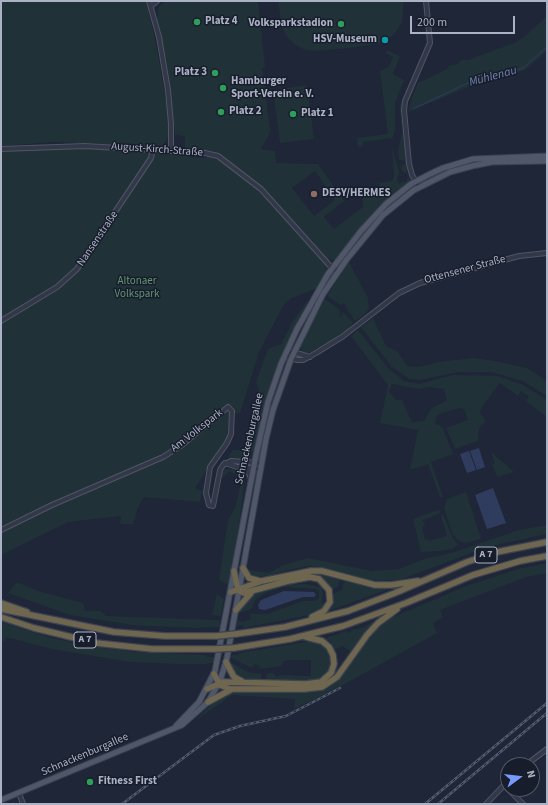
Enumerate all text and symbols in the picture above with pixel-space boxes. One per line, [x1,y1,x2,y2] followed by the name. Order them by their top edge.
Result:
[412,8,517,34] scale bar
[417,14,447,31] text: 200 m
[205,15,238,29] place label: Platz 4
[192,17,202,27] marker: Platz 4
[248,17,333,31] place label: Volksparkstadion
[336,19,346,29] marker: Volksparkstadion
[313,33,377,47] place label: HSV-Museum
[380,35,390,45] marker: HSV-Museum
[468,64,518,90] water label: Mühlenau
[174,66,207,80] place label: Platz 3
[210,68,220,78] marker: Platz 3
[231,75,314,101] place label: Hamburger Sport-Verein e. V.
[218,83,228,93] marker: Hamburger Sport-Verein e. V.
[229,105,262,119] place label: Platz 2
[216,107,226,117] marker: Platz 2
[301,107,334,121] place label: Platz 1
[288,109,298,119] marker: Platz 1
[111,140,203,160] street label: August-Kirch-Straße
[322,187,391,201] place label: DESY/HERMES
[309,189,319,199] marker: DESY/HERMES
[75,209,121,269] street label: Nansenstraße
[423,253,507,287] street label: Ottensener Straße
[114,275,160,301] park label: Altonaer Volkspark
[233,392,267,486] street label: Schnackenburgallee
[168,407,226,455] street label: Am Volkspark
[475,547,497,563] road number: A 7
[74,632,96,648] road number: A 7
[39,731,131,779] street label: Schnackenburgallee
[500,757,540,797] north arrow
[523,769,539,779] text: N
[98,775,157,789] place label: Fitness First
[85,777,95,787] marker: Fitness First

